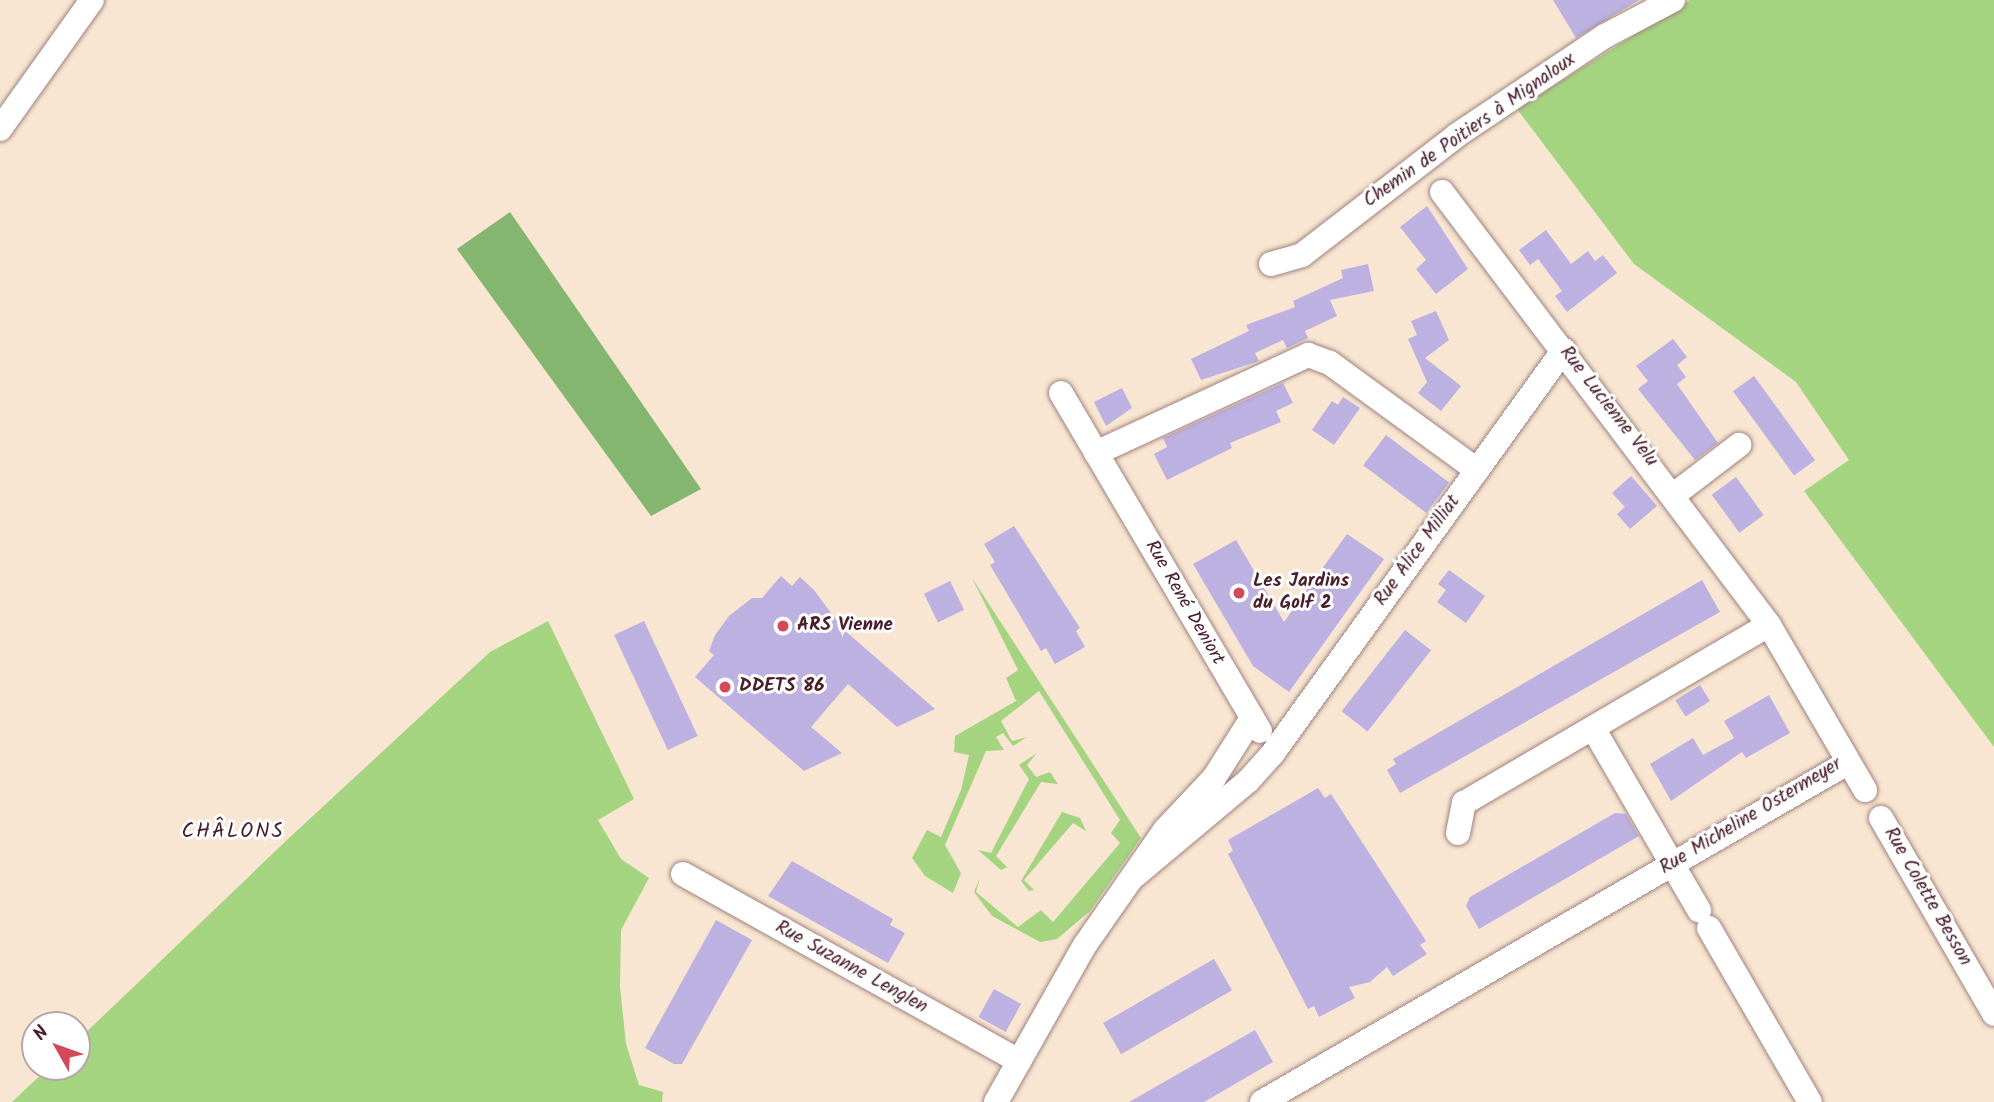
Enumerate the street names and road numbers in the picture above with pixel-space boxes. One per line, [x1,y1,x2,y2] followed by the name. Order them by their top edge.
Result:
[1360,49,1580,213] street label: Chemin de Poitiers à Mignaloux
[1554,342,1662,472] street label: Rue Lucienne Velu
[1370,491,1466,611] street label: Rue Alice Milliat
[1139,537,1229,669] street label: Rue René Deniort
[1656,754,1846,880] street label: Rue Micheline Ostermeyer
[1878,824,1976,970] street label: Rue Colette Besson
[771,917,931,1019] street label: Rue Suzanne Lenglen

